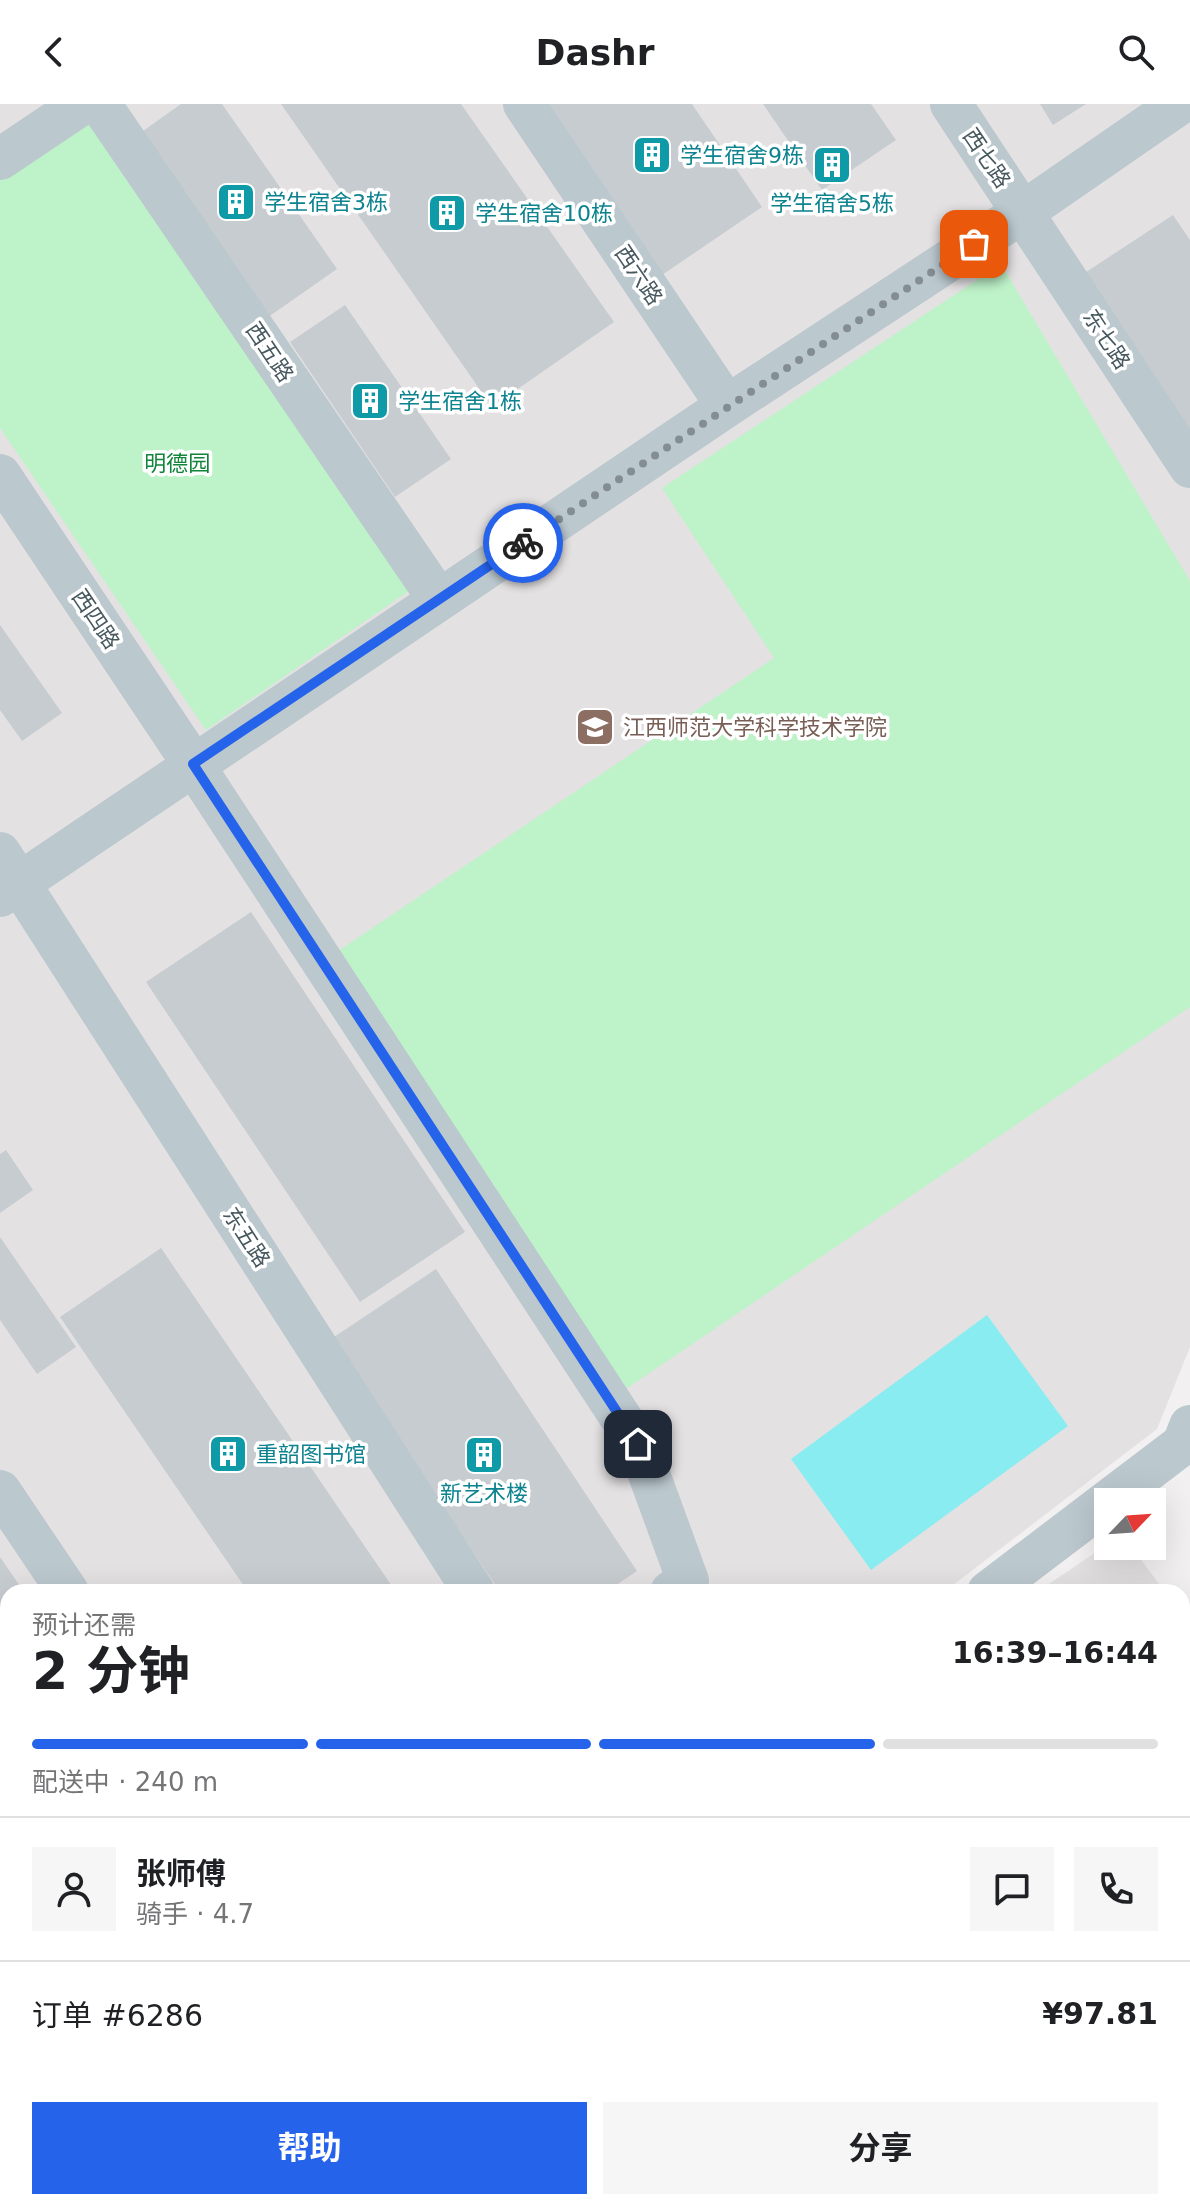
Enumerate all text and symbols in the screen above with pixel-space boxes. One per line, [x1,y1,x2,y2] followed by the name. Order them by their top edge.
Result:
[32,30,76,74] icon: back
[1114,30,1158,74] icon: search
[536,32,655,73] text: Dashr
[958,124,1015,193] street label: 西七路
[631,134,673,176] building icon: 学生宿舍9栋
[680,143,804,168] place label: 学生宿舍9栋
[811,144,853,186] building icon: 学生宿舍5栋
[215,181,257,223] building icon: 学生宿舍3栋
[264,190,388,215] place label: 学生宿舍3栋
[770,191,894,216] place label: 学生宿舍5栋
[426,192,468,234] building icon: 学生宿舍10栋
[475,201,613,226] place label: 学生宿舍10栋
[940,210,1008,278] pin
[952,222,996,266] icon: bag
[610,241,667,310] street label: 西六路
[1078,305,1135,374] street label: 东七路
[241,318,298,387] street label: 西五路
[349,380,391,422] building icon: 学生宿舍1栋
[398,389,522,414] place label: 学生宿舍1栋
[144,451,210,476] park label: 明德园
[483,503,563,583] courier
[501,521,545,565] icon: bike
[67,585,124,654] street label: 西四路
[574,706,616,748] school or university icon: 江西师范大学科学技术学院
[623,715,887,740] place label: 江西师范大学科学技术学院
[218,1203,275,1272] street label: 东五路
[604,1410,672,1478] pin
[616,1422,660,1466] icon: home
[207,1433,249,1475] building icon: 重韶图书馆
[463,1434,505,1476] building icon: 新艺术楼
[256,1442,366,1467] place label: 重韶图书馆
[440,1481,528,1506] place label: 新艺术楼
[1094,1488,1166,1560] north arrow
[1094,1488,1166,1560] map controls
[32,1610,136,1640] text: 预计还需
[952,1635,1158,1670] text: 16:39–16:44
[32,1641,190,1701] text: 2 分钟
[32,1767,218,1797] text: 配送中 · 240 m
[32,1847,116,1931] button: person
[970,1847,1054,1931] button: chat
[1074,1847,1158,1931] button: phone
[136,1856,226,1891] text: 张师傅
[136,1899,254,1929] text: 骑手 · 4.7
[1042,1996,1158,2031] text: ¥97.81
[32,1998,203,2033] text: 订单 #6286
[32,2102,587,2194] button: 帮助
[603,2102,1158,2194] button: 分享

